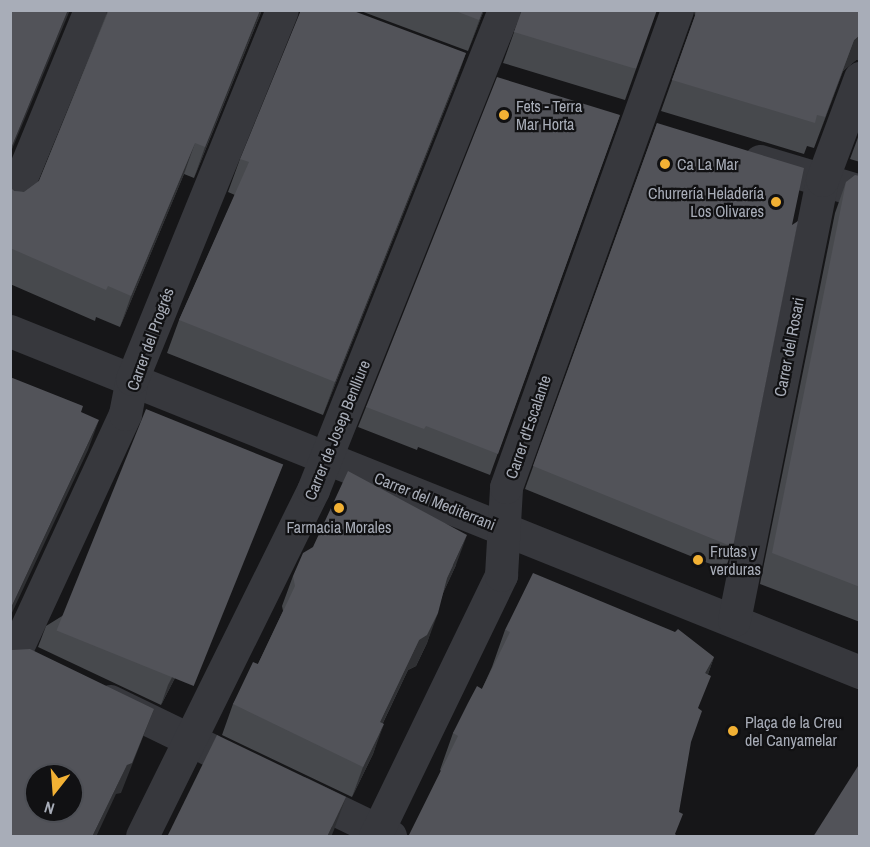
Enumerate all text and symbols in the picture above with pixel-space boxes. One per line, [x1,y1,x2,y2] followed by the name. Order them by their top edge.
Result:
[516,96,582,134] place label: Fets - Terra Mar Horta
[497,108,511,122] marker: Fets - Terra Mar Horta
[677,154,738,174] place label: Ca La Mar
[658,157,672,171] marker: Ca La Mar
[648,183,764,221] place label: Churrería Heladería Los Olivares
[769,195,783,209] marker: Churrería Heladería Los Olivares
[123,285,177,393] street label: Carrer del Progrés
[770,296,808,398] street label: Carrer del Rosari
[300,357,374,503] street label: Carrer de Josep Benlliure
[501,373,555,481] street label: Carrer d'Escalante
[372,468,498,534] street label: Carrer del Mediterrani
[332,501,346,515] marker: Farmacia Morales
[286,517,392,537] place label: Farmacia Morales
[710,541,761,579] place label: Frutas y verduras
[691,553,705,567] marker: Frutas y verduras
[745,712,842,750] place label: Plaça de la Creu del Canyamelar
[726,724,740,738] marker: Plaça de la Creu del Canyamelar
[24,763,84,823] north arrow
[42,796,57,820] text: N

